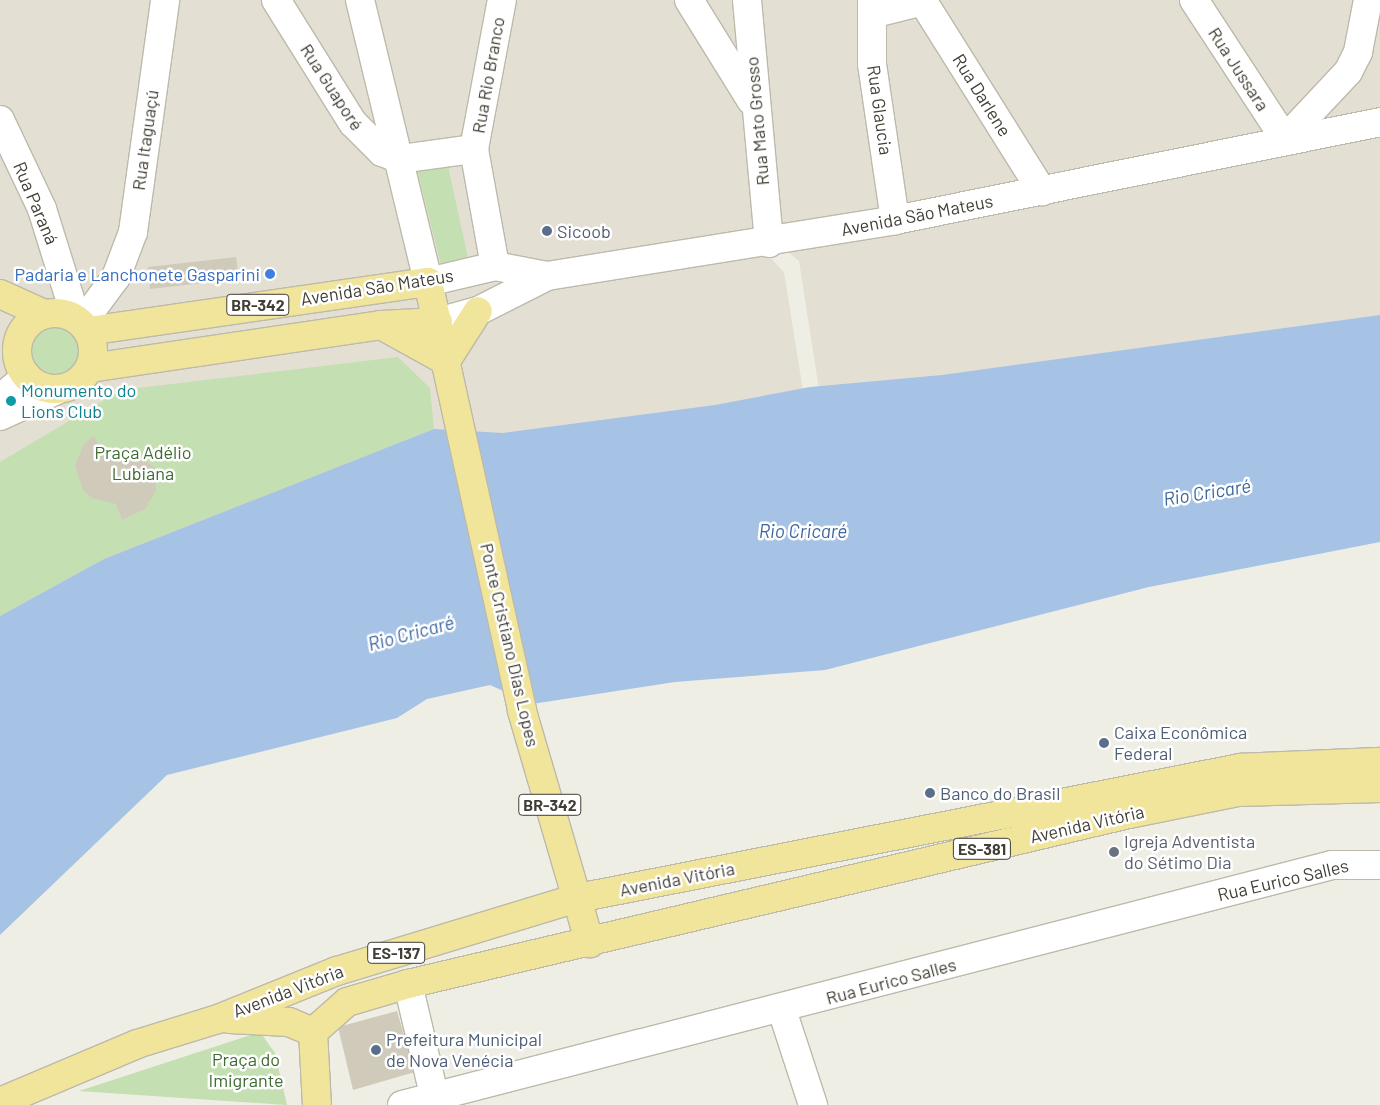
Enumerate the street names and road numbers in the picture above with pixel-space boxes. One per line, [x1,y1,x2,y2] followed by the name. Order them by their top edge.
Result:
[467,15,509,135] street label: Rua Rio Branco
[1204,23,1274,115] street label: Rua Jussara
[296,40,368,134] street label: Rua Guaporé
[948,50,1016,140] street label: Rua Darlene
[741,56,773,186] street label: Rua Mato Grosso
[863,64,897,156] street label: Rua Glaucia
[127,88,163,192] street label: Rua Itaguaçú
[9,158,63,248] street label: Rua Paraná
[839,190,995,240] street label: Avenida São Mateus
[299,264,455,310] street label: Avenida São Mateus
[226,292,290,318] road number: BR-342
[476,541,544,749] street label: Ponte Cristiano Dias Lopes
[518,792,582,818] road number: BR-342
[1028,800,1146,848] street label: Avenida Vitória
[952,836,1012,862] road number: ES-381
[1215,854,1351,906] street label: Rua Eurico Salles
[618,857,736,901] street label: Avenida Vitória
[366,940,426,966] road number: ES-137
[824,953,958,1009] street label: Rua Eurico Salles
[230,960,346,1022] street label: Avenida Vitória

